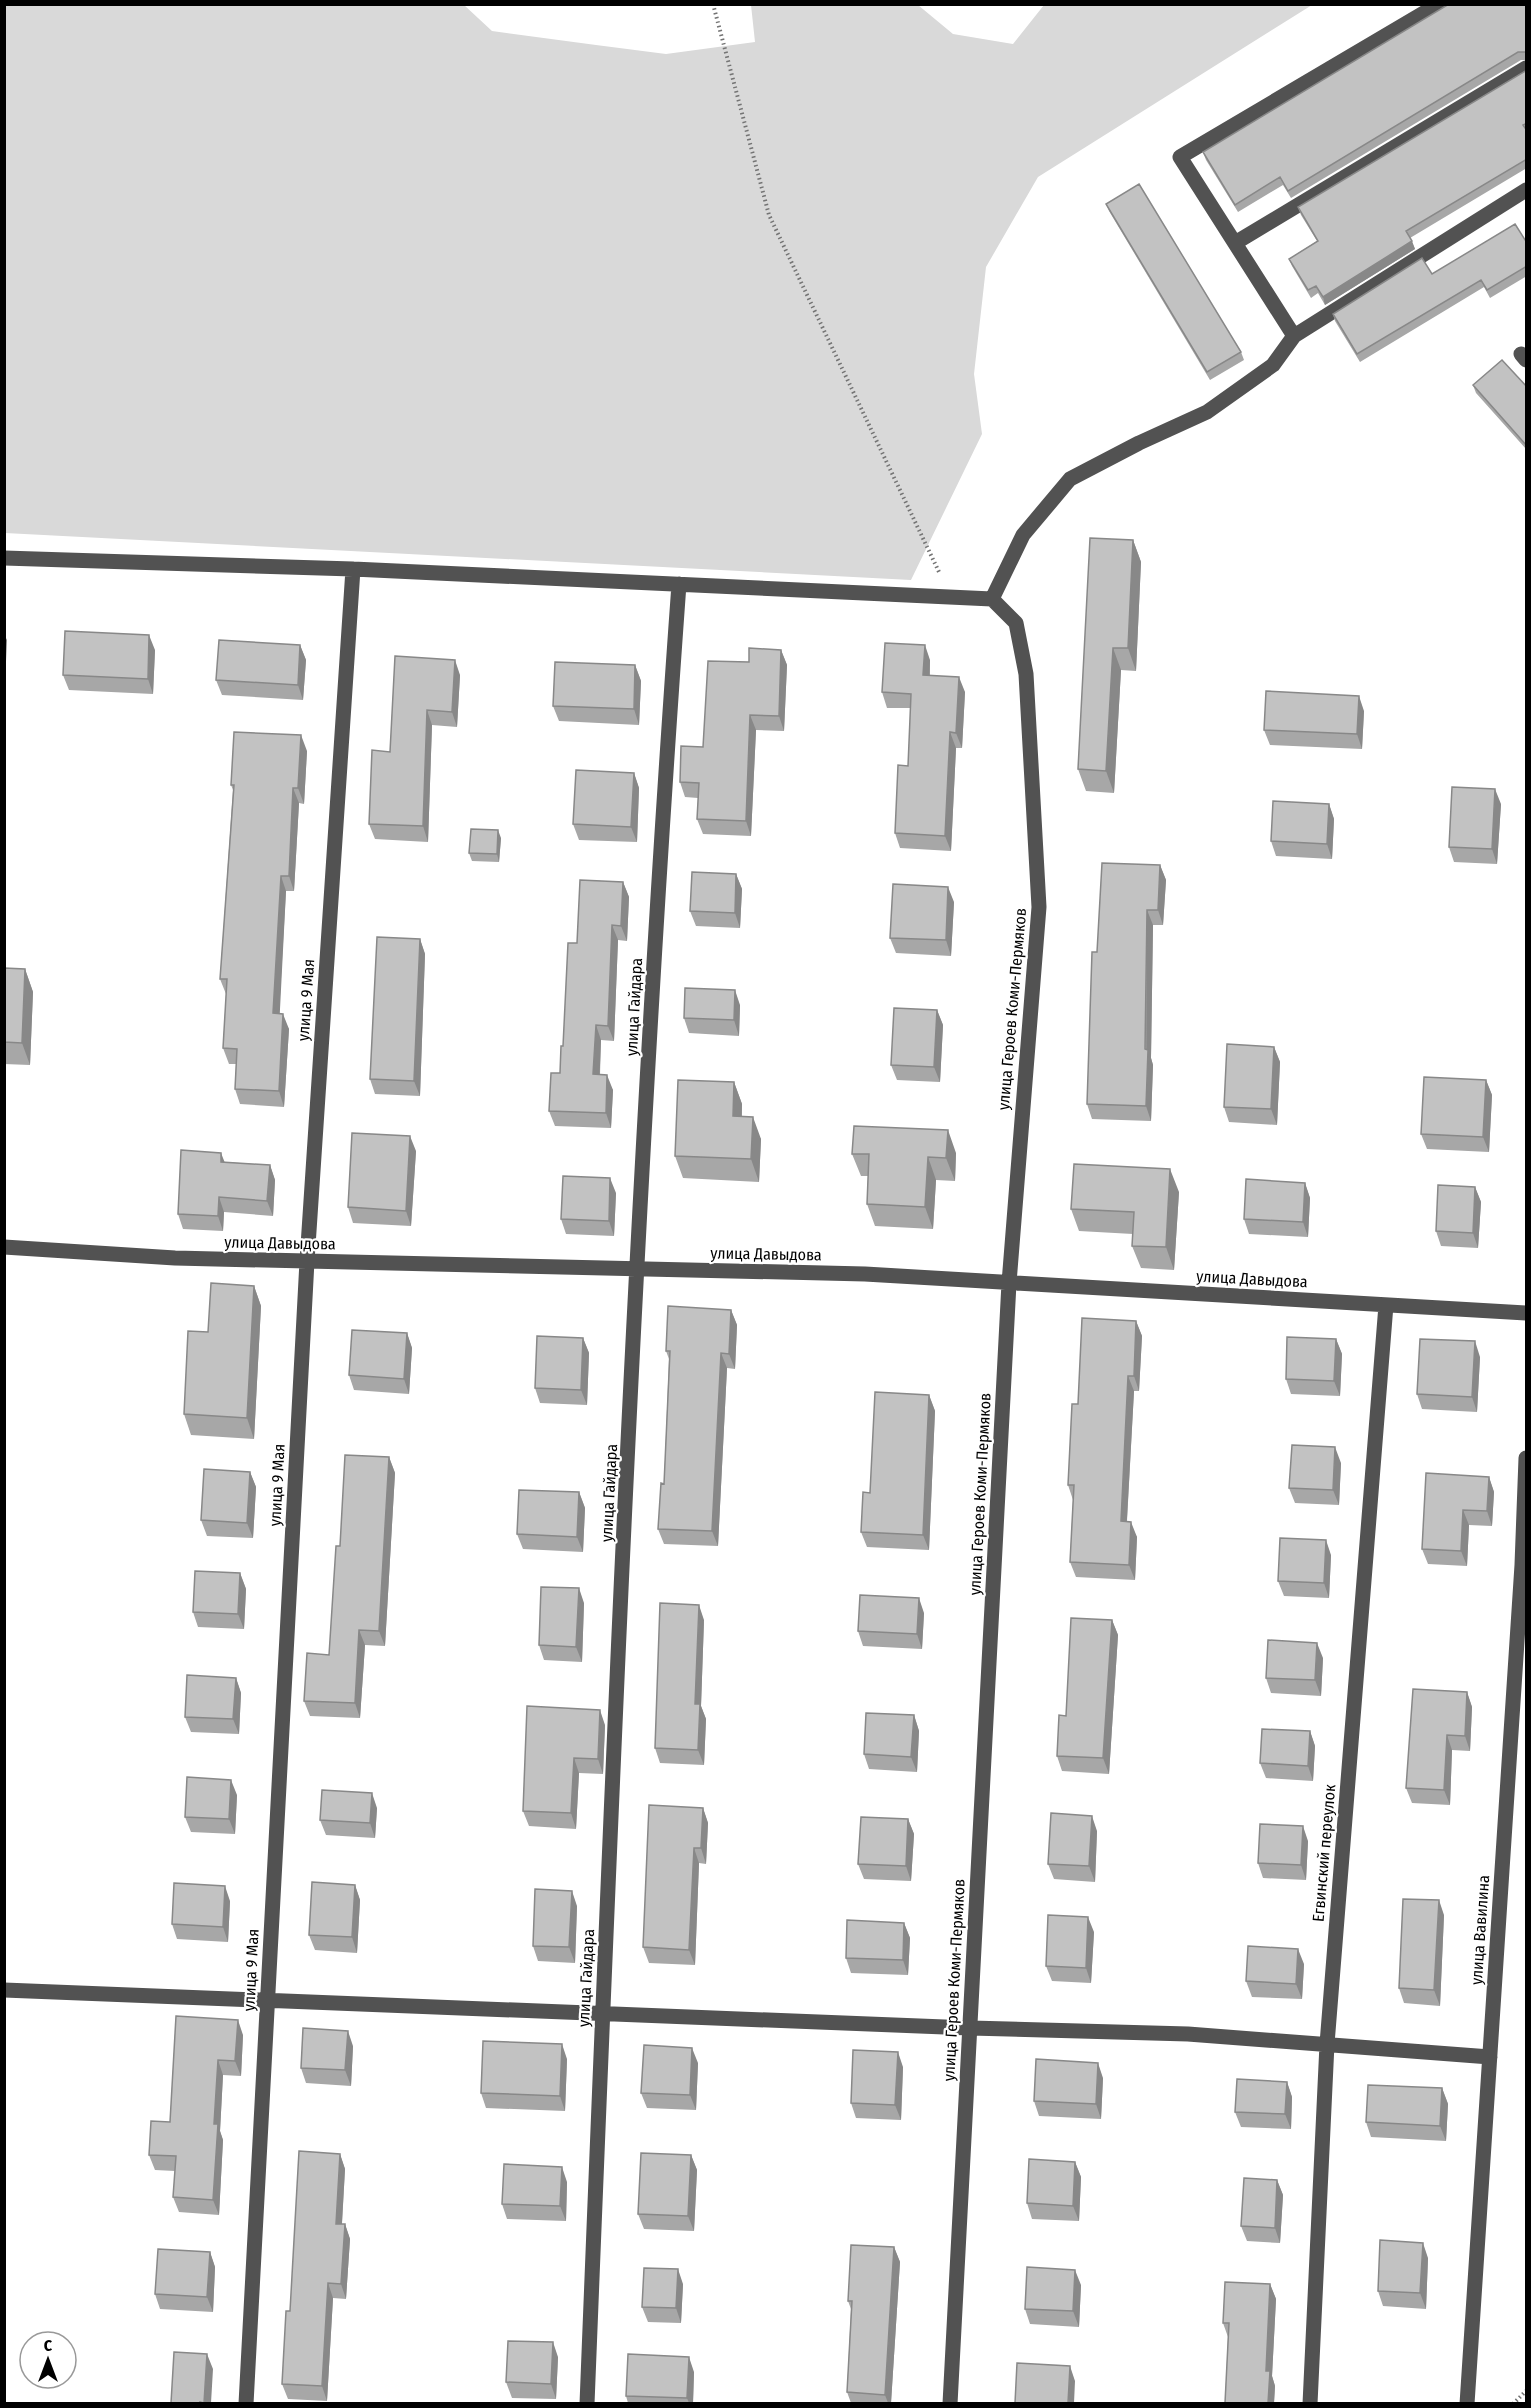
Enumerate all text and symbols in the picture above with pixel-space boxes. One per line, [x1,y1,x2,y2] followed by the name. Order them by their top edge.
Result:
[994,907,1030,1111] street label: улица Героев Коми-Пермяков
[622,957,646,1057] street label: улица Гайдара
[294,958,318,1042] street label: улица 9 Мая
[224,1233,336,1253] street label: улица Давыдова
[710,1244,822,1264] street label: улица Давыдова
[1196,1267,1308,1291] street label: улица Давыдова
[965,1392,995,1596] street label: улица Героев Коми-Пермяков
[265,1443,289,1527] street label: улица 9 Мая
[597,1443,621,1543] street label: улица Гайдара
[1309,1783,1340,1922] street label: Егвинский переулок
[1467,1874,1493,1986] street label: улица Вавилина
[939,1878,969,2082] street label: улица Героев Коми-Пермяков
[239,1928,263,2012] street label: улица 9 Мая
[574,1928,598,2028] street label: улица Гайдара
[18,2330,78,2390] north arrow
[44,2336,53,2355] text: С

